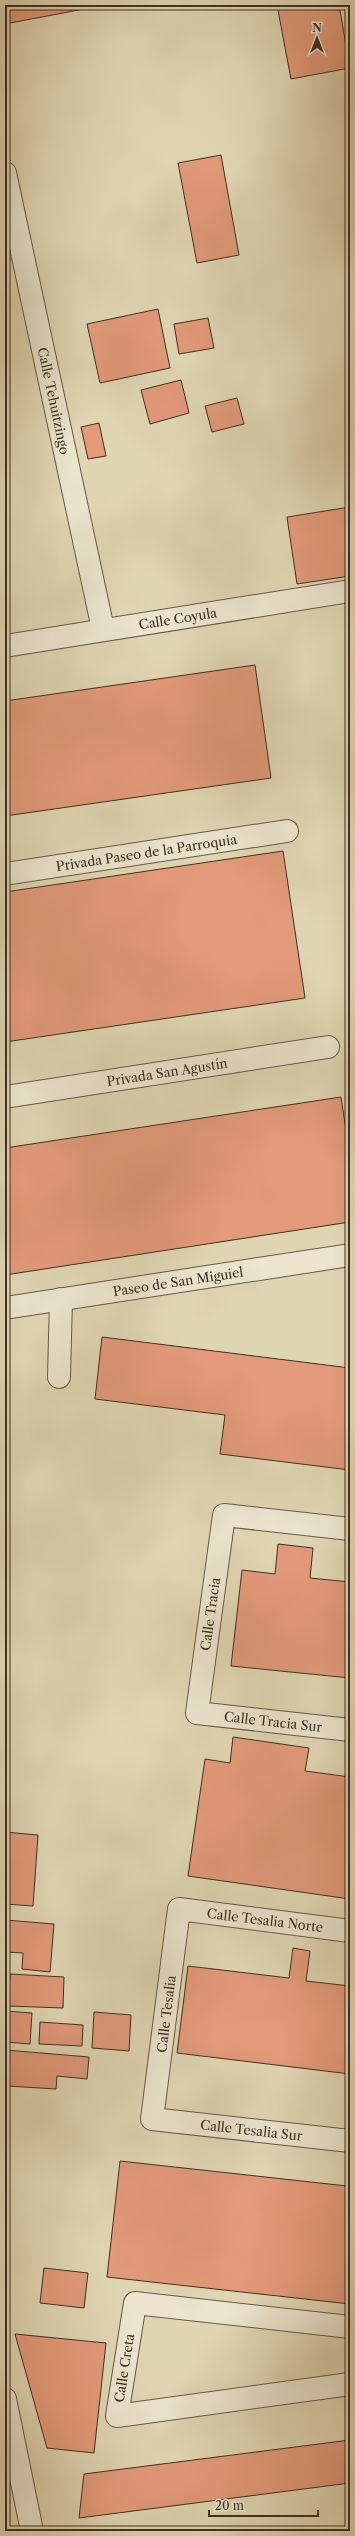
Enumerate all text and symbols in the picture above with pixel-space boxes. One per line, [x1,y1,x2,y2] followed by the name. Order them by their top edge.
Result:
[297,18,337,58] north arrow
[312,21,322,35] text: N
[35,346,73,456] street label: Calle Tehuitzingo
[138,604,218,633] street label: Calle Coyula
[55,831,238,874] street label: Privada Paseo de la Parroquia
[106,1055,229,1089] street label: Privada San Agustín
[112,1264,244,1299] street label: Paseo de San Miguiel
[197,1576,223,1652] street label: Calle Tracia
[223,1708,323,1735] street label: Calle Tracia Sur
[206,1905,324,1935] street label: Calle Tesalia Norte
[153,1974,179,2054] street label: Calle Tesalia
[199,2116,304,2144] street label: Calle Tesalia Sur
[111,2332,137,2404] street label: Calle Creta
[209,2492,318,2518] scale bar
[215,2498,244,2513] text: 20 m

